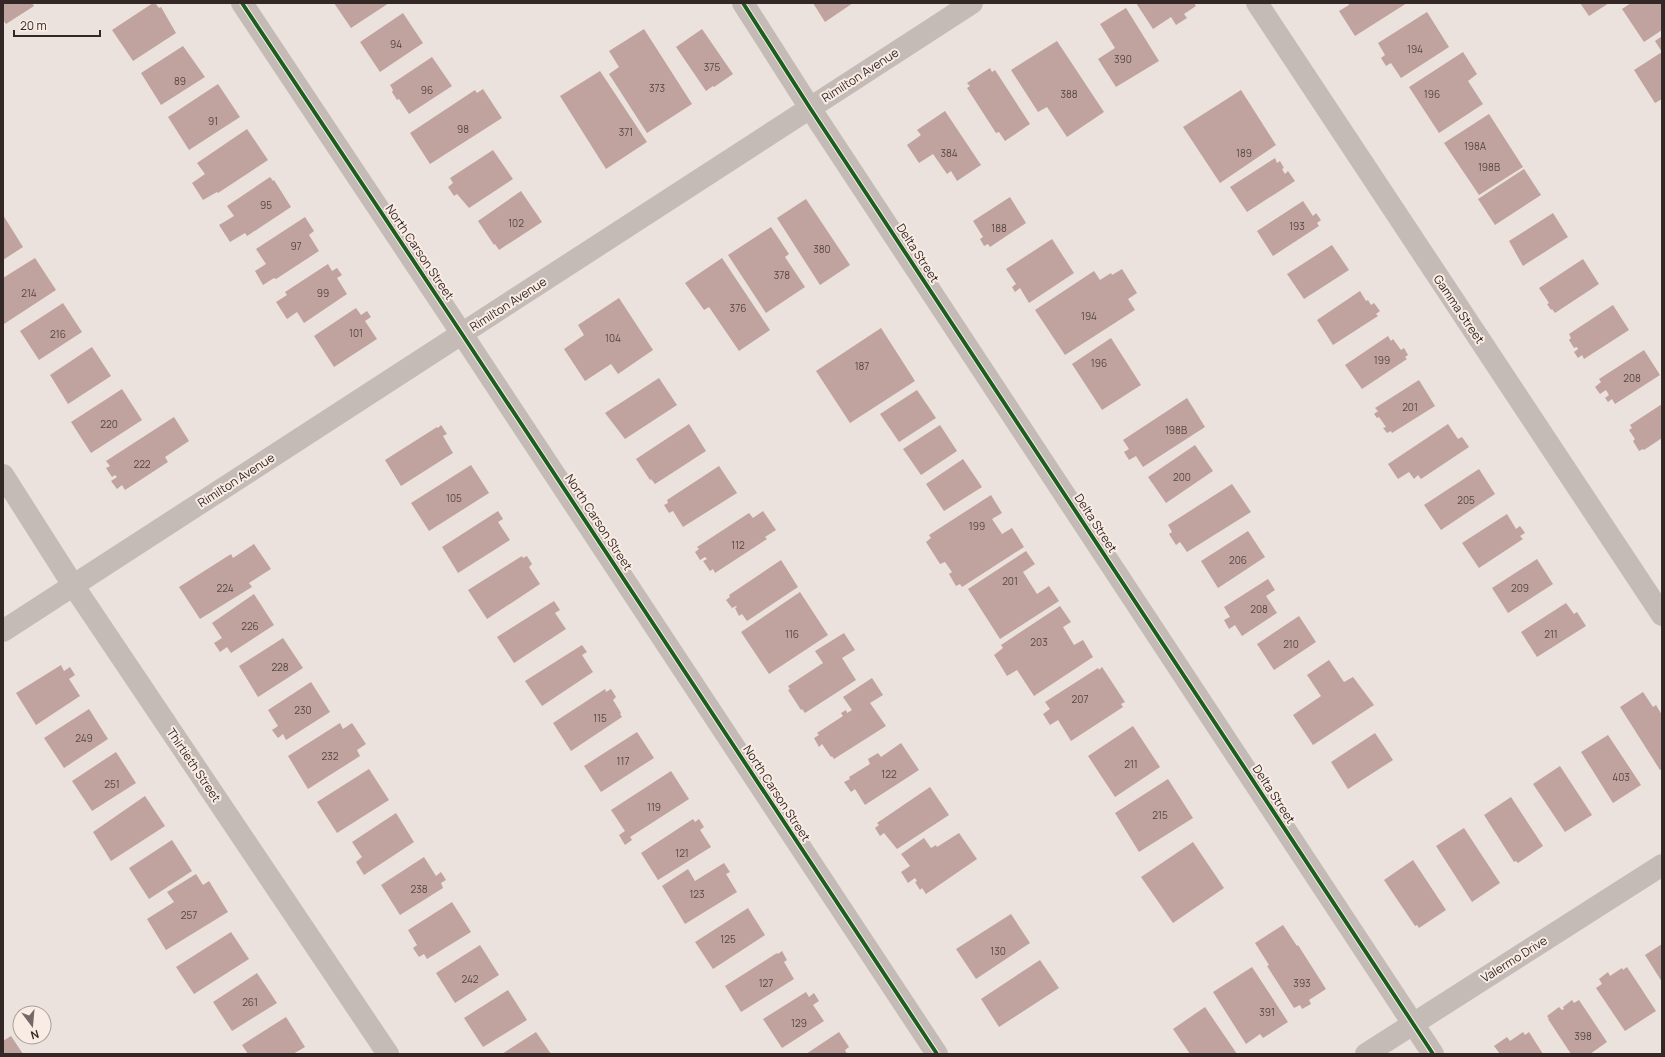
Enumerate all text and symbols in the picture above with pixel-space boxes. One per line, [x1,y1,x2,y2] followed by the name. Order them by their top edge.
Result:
[14,12,100,38] scale bar
[20,17,47,34] text: 20 m
[390,37,402,51] house number: 94
[1407,42,1423,56] house number: 194
[818,44,902,106] street label: Rimilton Avenue
[1114,52,1132,66] house number: 390
[704,60,720,74] house number: 375
[174,74,186,88] house number: 89
[649,81,665,95] house number: 373
[421,83,433,97] house number: 96
[1060,87,1078,101] house number: 388
[1424,87,1440,101] house number: 196
[208,114,218,128] house number: 91
[457,122,469,136] house number: 98
[619,125,633,139] house number: 371
[1464,139,1487,153] house number: 198A
[940,146,958,160] house number: 384
[1236,146,1252,160] house number: 189
[1478,160,1500,174] house number: 198B
[260,198,272,212] house number: 95
[382,201,458,303] street label: North Carson Street
[508,216,524,230] house number: 102
[1289,219,1305,233] house number: 193
[893,220,943,286] street label: Delta Street
[991,221,1007,235] house number: 188
[290,239,302,253] house number: 97
[813,242,831,256] house number: 380
[774,268,790,282] house number: 378
[1430,271,1488,347] street label: Gamma Street
[466,273,550,335] street label: Rimilton Avenue
[21,286,37,300] house number: 214
[317,286,329,300] house number: 99
[730,301,746,315] house number: 376
[1081,309,1097,323] house number: 194
[349,326,363,340] house number: 101
[50,327,66,341] house number: 216
[605,331,621,345] house number: 104
[1374,353,1390,367] house number: 199
[1091,356,1107,370] house number: 196
[855,359,869,373] house number: 187
[1623,371,1641,385] house number: 208
[1402,400,1418,414] house number: 201
[100,417,118,431] house number: 220
[1165,423,1187,437] house number: 198B
[194,449,278,511] street label: Rimilton Avenue
[133,457,151,471] house number: 222
[1173,470,1191,484] house number: 200
[562,471,637,574] street label: North Carson Street
[1071,490,1121,556] street label: Delta Street
[446,491,462,505] house number: 105
[1457,493,1475,507] house number: 205
[969,519,985,533] house number: 199
[731,538,745,552] house number: 112
[1229,553,1247,567] house number: 206
[1002,574,1018,588] house number: 201
[216,581,234,595] house number: 224
[1511,581,1529,595] house number: 209
[1250,602,1268,616] house number: 208
[241,619,259,633] house number: 226
[785,627,799,641] house number: 116
[1544,627,1558,641] house number: 211
[1030,635,1048,649] house number: 203
[1283,637,1299,651] house number: 210
[271,660,289,674] house number: 228
[1072,692,1088,706] house number: 207
[294,703,312,717] house number: 230
[593,711,607,725] house number: 115
[163,725,225,805] street label: Thirtieth Street
[75,731,93,745] house number: 249
[740,742,815,845] street label: North Carson Street
[322,749,339,763] house number: 232
[617,754,629,768] house number: 117
[1124,757,1138,771] house number: 211
[1249,761,1299,827] street label: Delta Street
[881,767,897,781] house number: 122
[1612,770,1630,784] house number: 403
[104,777,120,791] house number: 251
[647,800,661,814] house number: 119
[1152,808,1168,822] house number: 215
[675,846,689,860] house number: 121
[410,882,428,896] house number: 238
[689,887,705,901] house number: 123
[181,908,197,922] house number: 257
[720,932,736,946] house number: 125
[1478,932,1550,986] street label: Valermo Drive
[990,944,1006,958] house number: 130
[461,972,479,986] house number: 242
[759,976,773,990] house number: 127
[1293,976,1311,990] house number: 393
[242,995,258,1009] house number: 261
[12,1005,52,1045] north arrow
[1259,1005,1275,1019] house number: 391
[791,1016,807,1030] house number: 129
[29,1027,41,1043] text: N
[1574,1029,1592,1043] house number: 398

